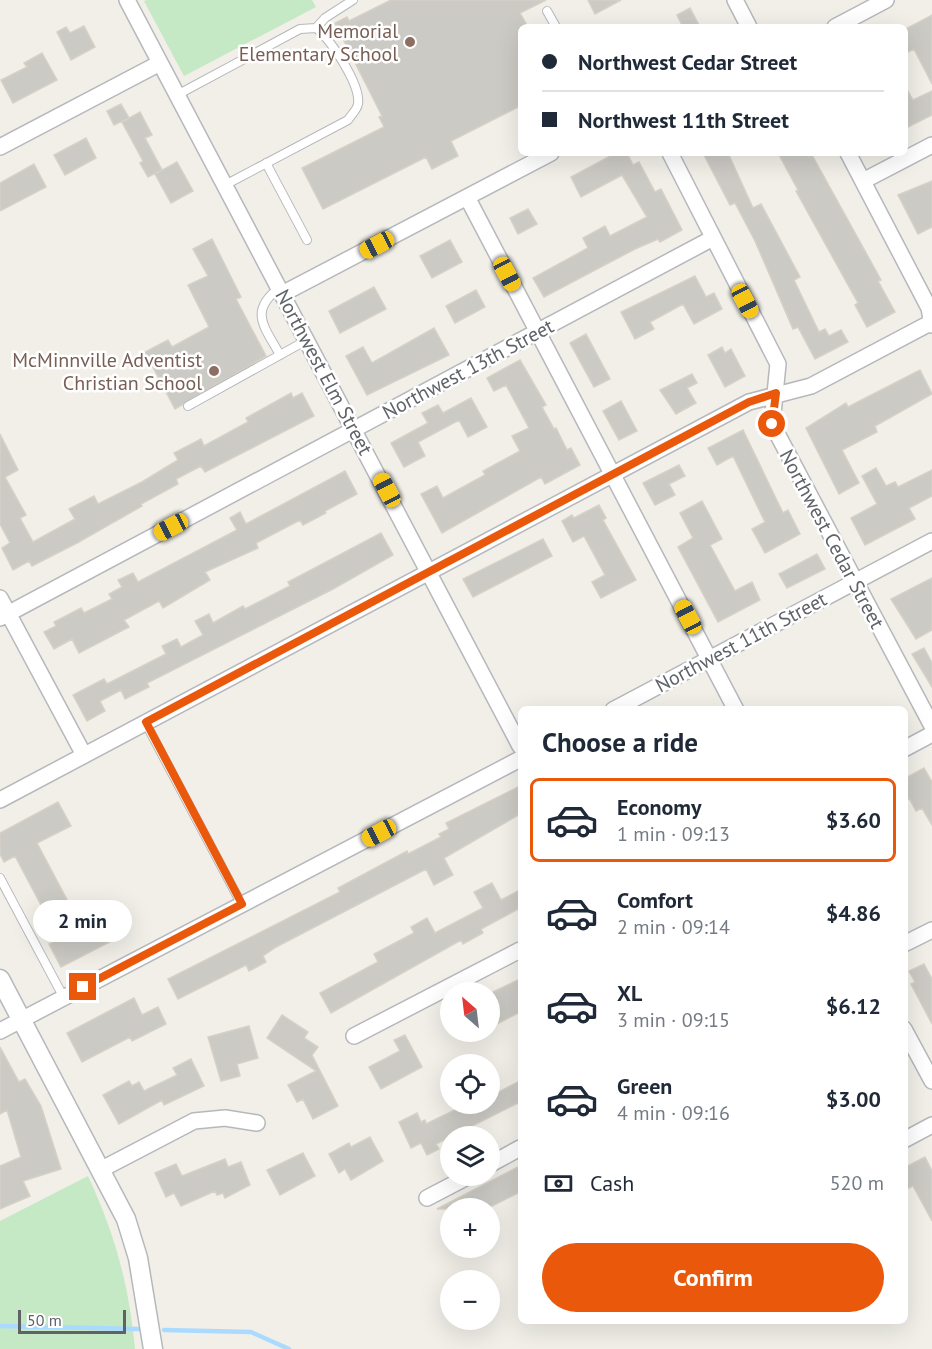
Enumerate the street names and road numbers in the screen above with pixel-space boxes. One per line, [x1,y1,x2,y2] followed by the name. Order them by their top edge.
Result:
[269,285,379,459] street label: Northwest Elm Street
[378,313,558,425] street label: Northwest 13th Street
[774,445,890,633] street label: Northwest Cedar Street
[651,586,831,698] street label: Northwest 11th Street

